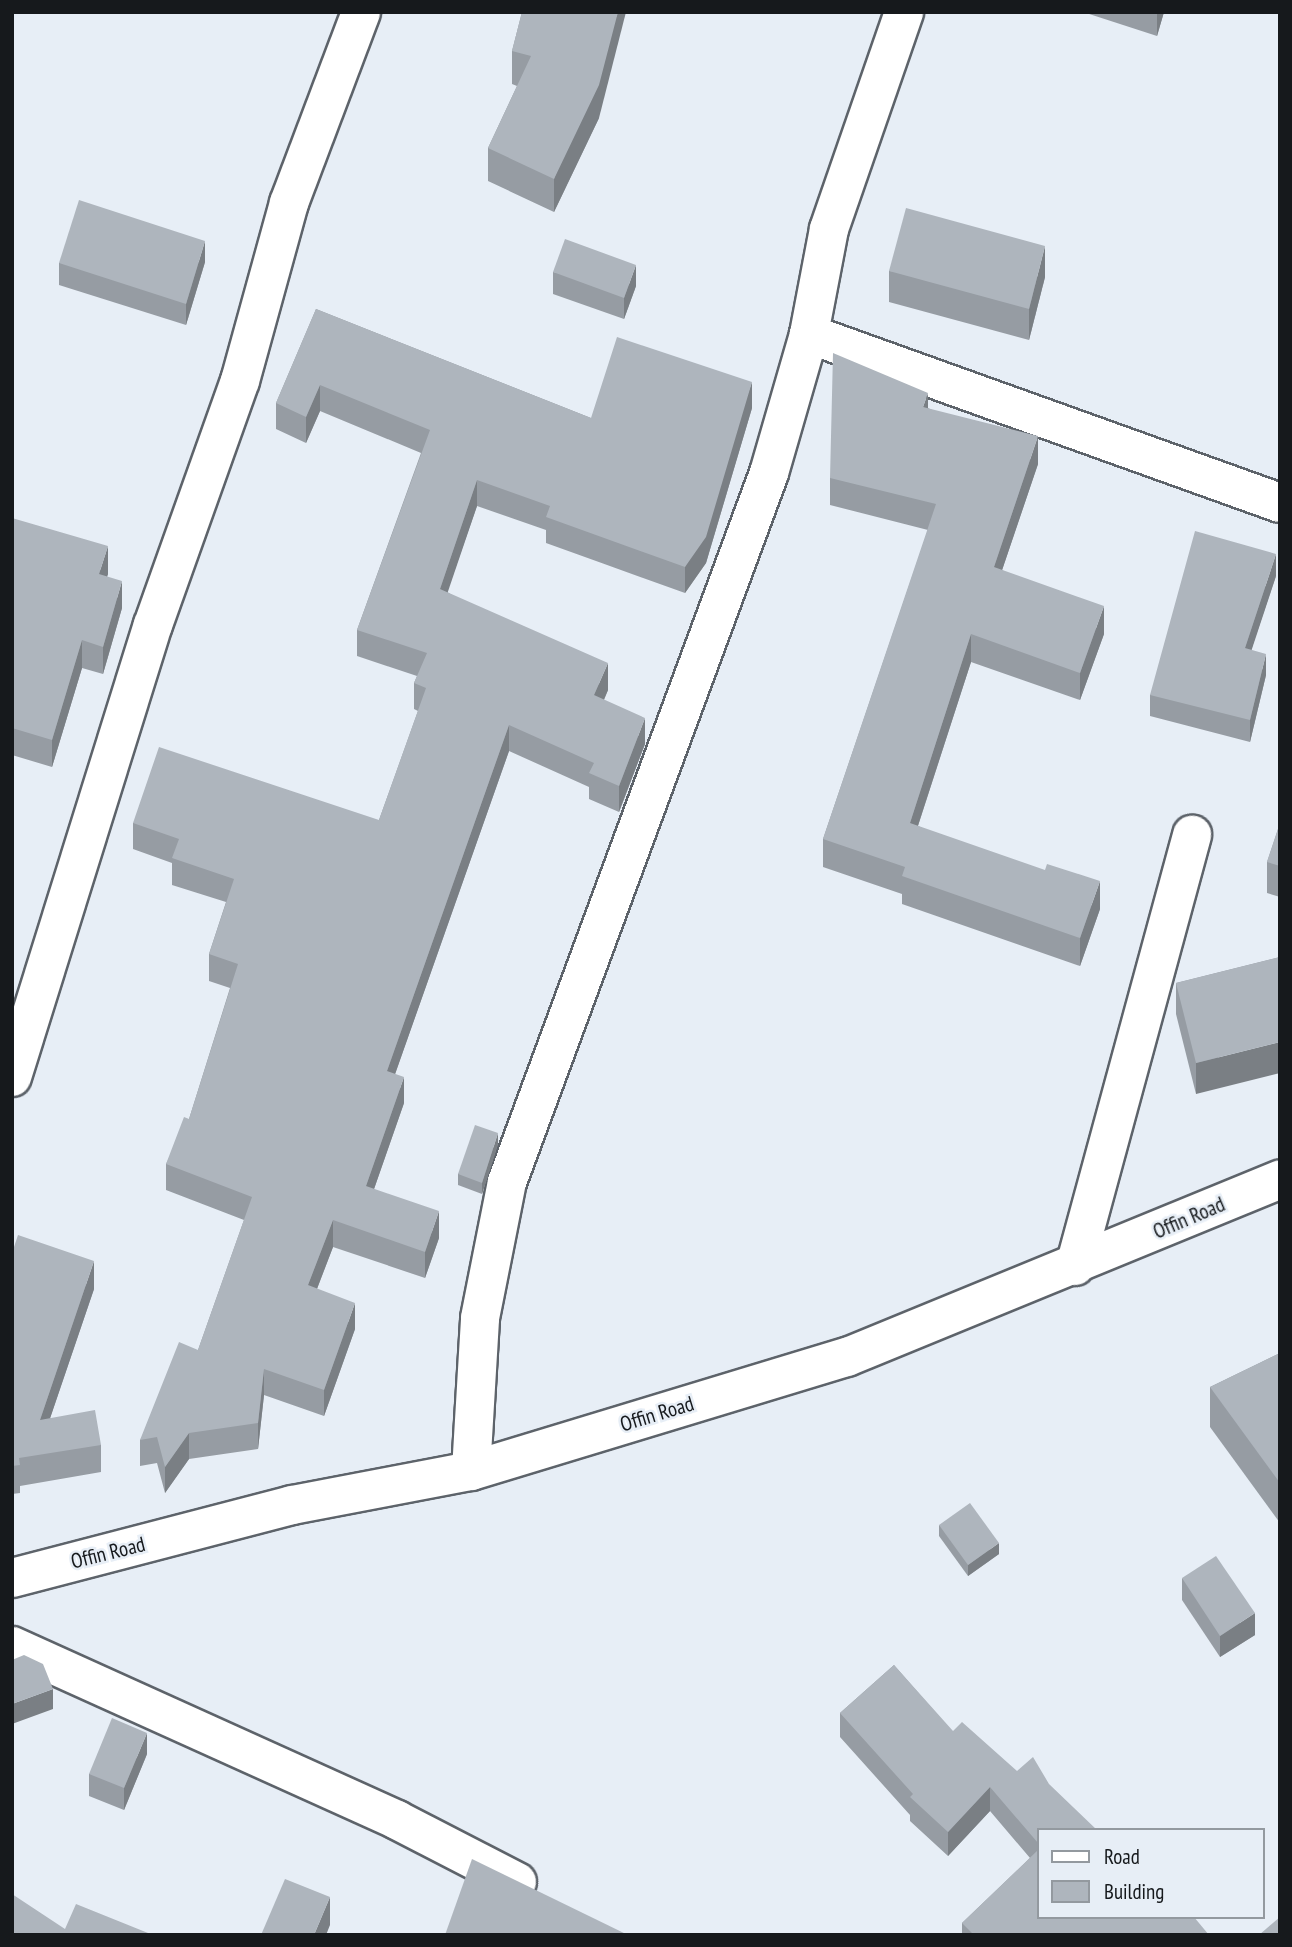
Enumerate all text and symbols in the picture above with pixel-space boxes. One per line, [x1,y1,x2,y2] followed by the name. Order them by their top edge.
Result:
[1149,1192,1229,1244] street label: Offin Road
[617,1391,697,1437] street label: Offin Road
[68,1532,148,1574] street label: Offin Road
[1036,1828,1264,1919] legend
[1104,1843,1140,1870] text: Road
[1104,1878,1164,1905] text: Building

